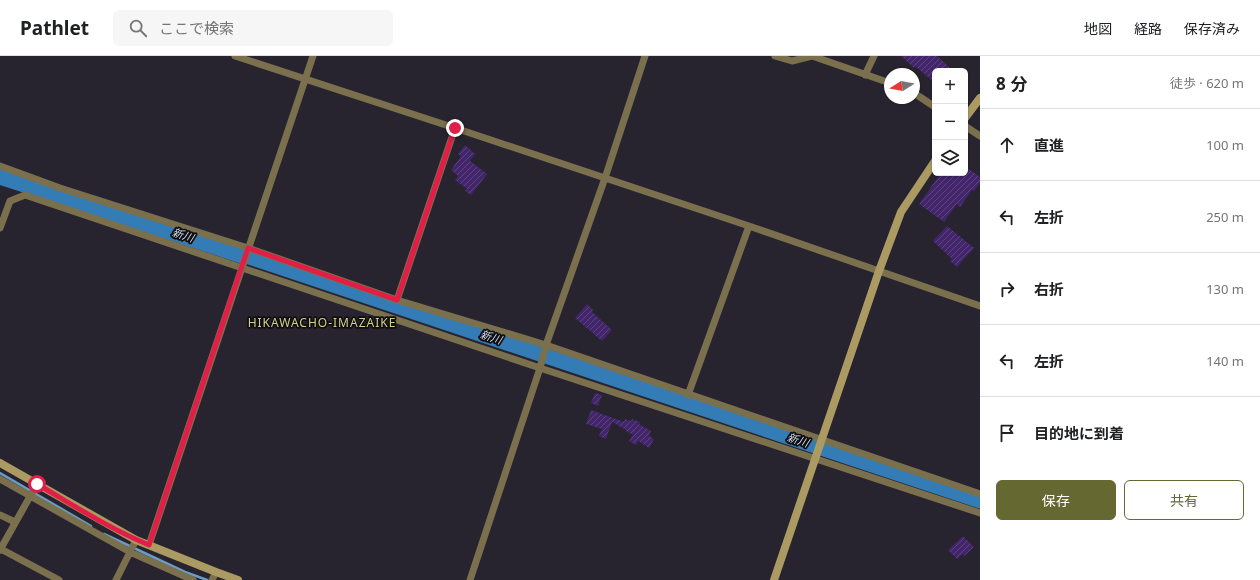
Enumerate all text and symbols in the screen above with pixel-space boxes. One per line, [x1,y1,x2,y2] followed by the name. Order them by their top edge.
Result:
[113,10,393,46] search box
[20,15,89,41] text: Pathlet
[127,17,149,39] icon: search
[159,18,234,38] text: ここで検索
[1084,19,1112,38] text: 地図
[1134,19,1162,38] text: 経路
[1184,19,1240,38] text: 保存済み
[884,68,920,104] north arrow
[932,68,968,176] map controls
[932,68,968,104] button: +
[996,72,1027,95] text: 8 分
[1170,74,1244,92] text: 徒歩 · 620 m
[932,104,968,140] button: −
[446,119,464,137] route end
[996,134,1018,156] icon: ahead
[1034,135,1064,155] text: 直進
[1206,136,1244,154] text: 100 m
[932,140,968,176] button: layers
[996,206,1018,228] icon: left
[1034,207,1064,227] text: 左折
[1206,208,1244,226] text: 250 m
[170,224,197,245] water label: 新川
[996,278,1018,300] icon: right
[1034,279,1064,299] text: 右折
[1206,280,1244,298] text: 130 m
[248,314,396,331] district label: HIKAWACHO-IMAZAIKE
[478,326,505,347] water label: 新川
[996,350,1018,372] icon: left
[1034,351,1064,371] text: 左折
[1206,352,1244,370] text: 140 m
[996,422,1018,444] icon: arrive
[1034,423,1124,443] text: 目的地に到着
[785,429,812,450] water label: 新川
[28,475,46,493] route start
[996,480,1116,520] button: 保存
[1124,480,1244,520] button: 共有

